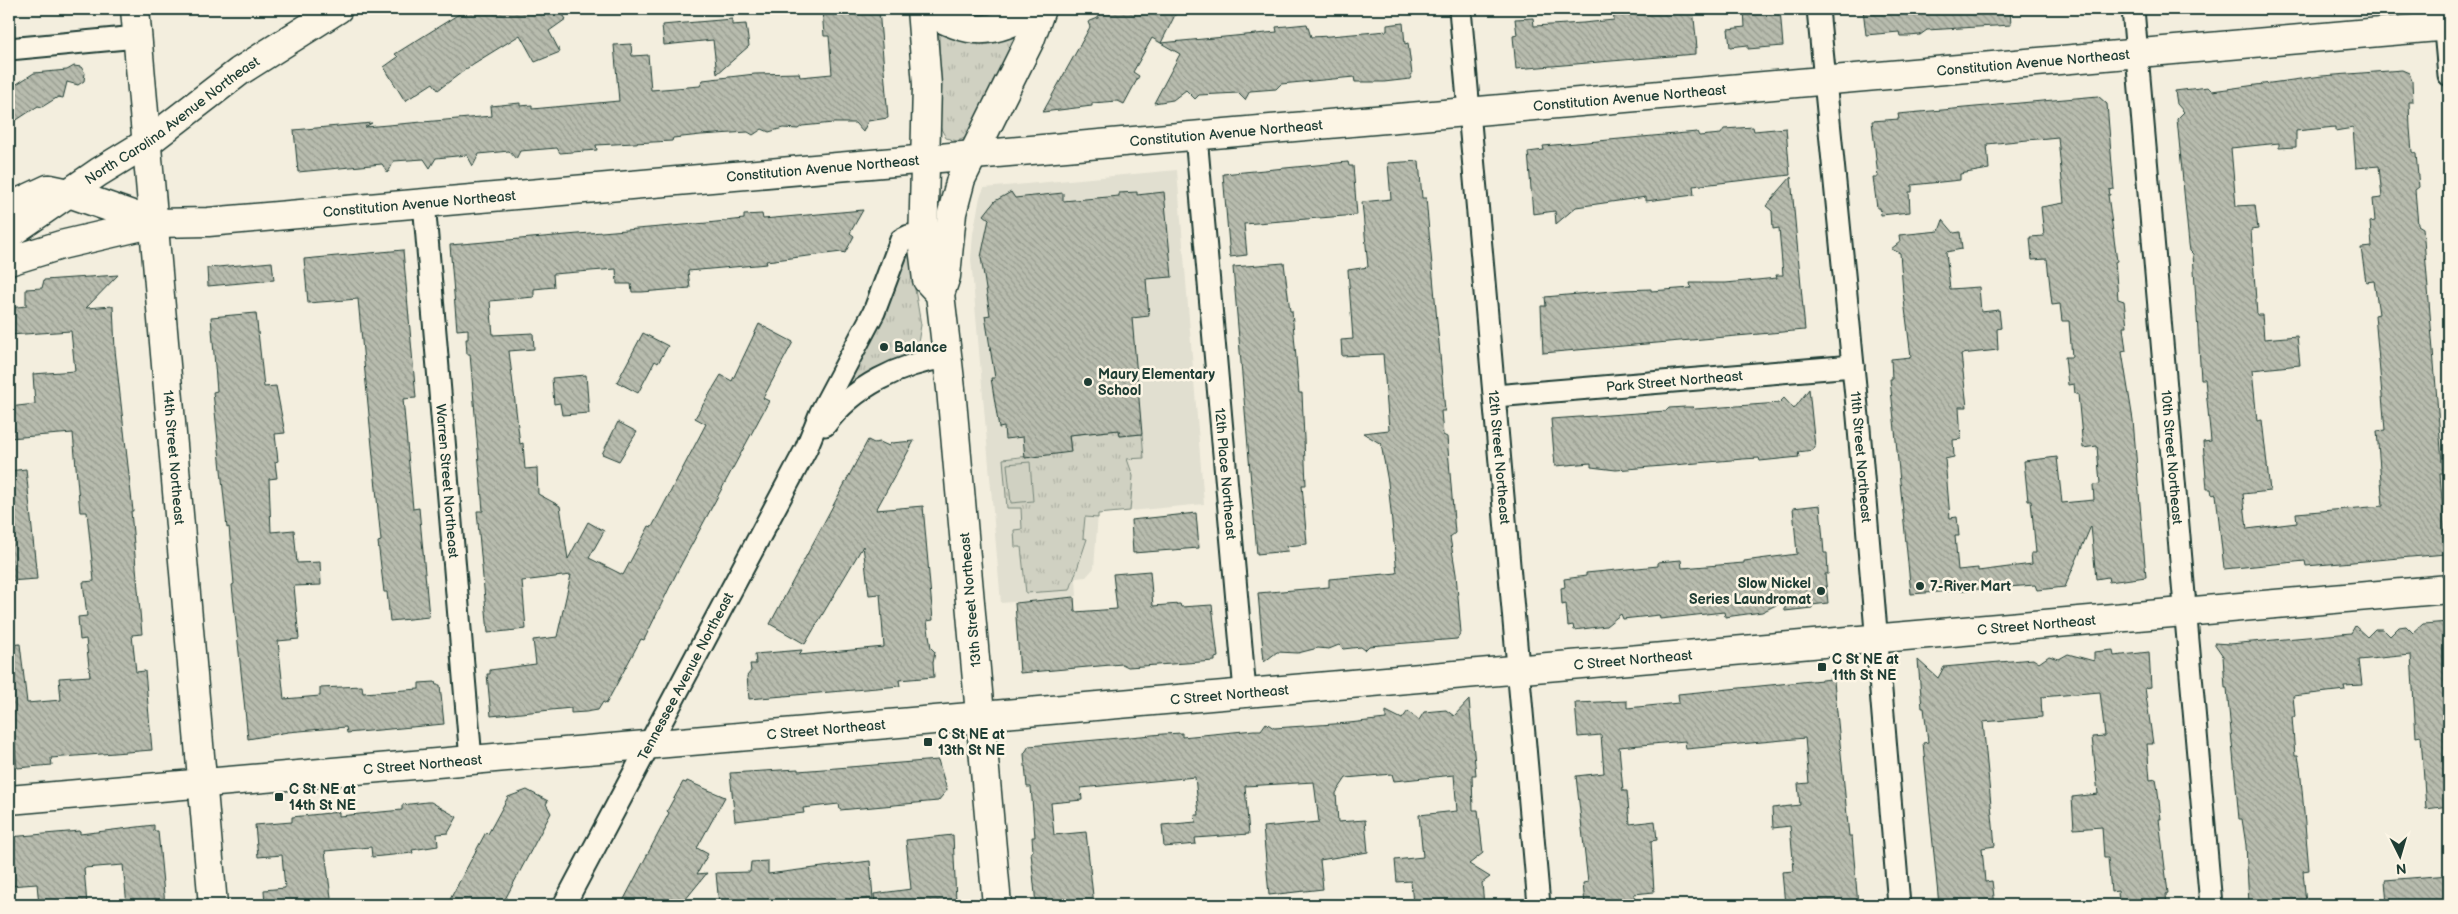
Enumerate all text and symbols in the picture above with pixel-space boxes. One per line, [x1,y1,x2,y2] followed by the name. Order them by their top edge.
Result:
[1936,46,2131,80] street label: Constitution Avenue Northeast
[82,53,263,188] street label: North Carolina Avenue Northeast
[1532,81,1728,115] street label: Constitution Avenue Northeast
[1129,116,1324,150] street label: Constitution Avenue Northeast
[726,152,921,186] street label: Constitution Avenue Northeast
[322,187,517,221] street label: Constitution Avenue Northeast
[894,339,947,356] place label: Balance
[878,341,890,353] marker: Balance
[1098,366,1215,399] place label: Maury Elementary School
[1605,367,1744,396] street label: Park Street Northeast
[1082,376,1094,388] marker: Maury Elementary School
[159,389,188,526] street label: 14th Street Northeast
[1485,389,1513,526] street label: 12th Street Northeast
[2157,389,2186,526] street label: 10th Street Northeast
[1847,390,1875,524] street label: 11th Street Northeast
[432,403,462,560] street label: Warren Street Northeast
[1211,407,1240,541] street label: 12th Place Northeast
[956,531,985,668] street label: 13th Street Northeast
[1689,575,1811,608] place label: Slow Nickel Series Laundromat
[1930,578,2011,595] place label: 7-River Mart
[1914,580,1926,592] marker: 7-River Mart
[1815,585,1827,597] marker: Slow Nickel Series Laundromat
[634,589,738,763] street label: Tennessee Avenue Northeast
[1976,612,2097,639] street label: C Street Northeast
[1573,646,1694,674] street label: C Street Northeast
[1832,651,1899,684] place label: C St NE at 11th St NE
[1816,661,1828,673] marker: C St NE at 11th St NE
[1169,681,1290,709] street label: C Street Northeast
[766,716,887,743] street label: C Street Northeast
[938,726,1005,759] place label: C St NE at 13th St NE
[922,736,934,748] marker: C St NE at 13th St NE
[362,751,483,778] street label: C Street Northeast
[289,781,356,814] place label: C St NE at 14th St NE
[273,791,285,803] marker: C St NE at 14th St NE
[2376,832,2426,882] north arrow
[2395,860,2407,877] text: N

